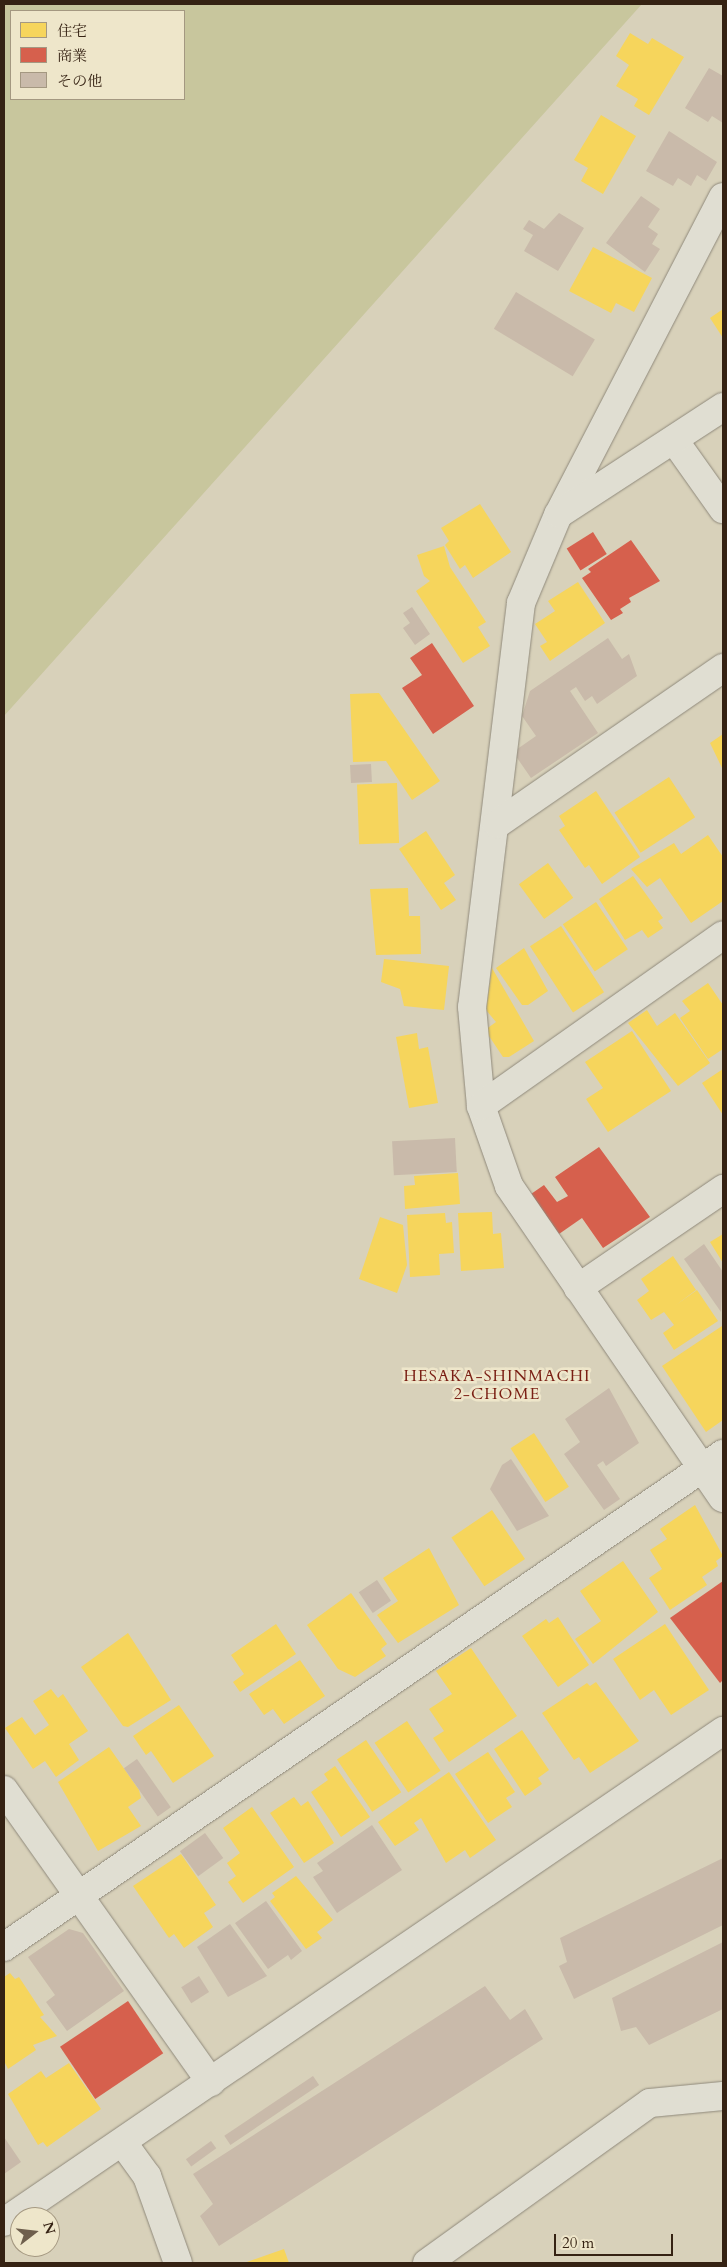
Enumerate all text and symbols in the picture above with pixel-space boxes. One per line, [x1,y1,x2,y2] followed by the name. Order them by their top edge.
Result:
[10,10,185,100] legend
[57,21,87,41] text: 住宅
[57,46,87,66] text: 商業
[57,71,102,91] text: その他
[401,1366,593,1404] district label: HESAKA-SHINMACHI 2-CHOME
[10,2207,60,2257] north arrow
[38,2220,60,2236] text: N
[557,2224,676,2256] scale bar
[562,2233,594,2253] text: 20 m

